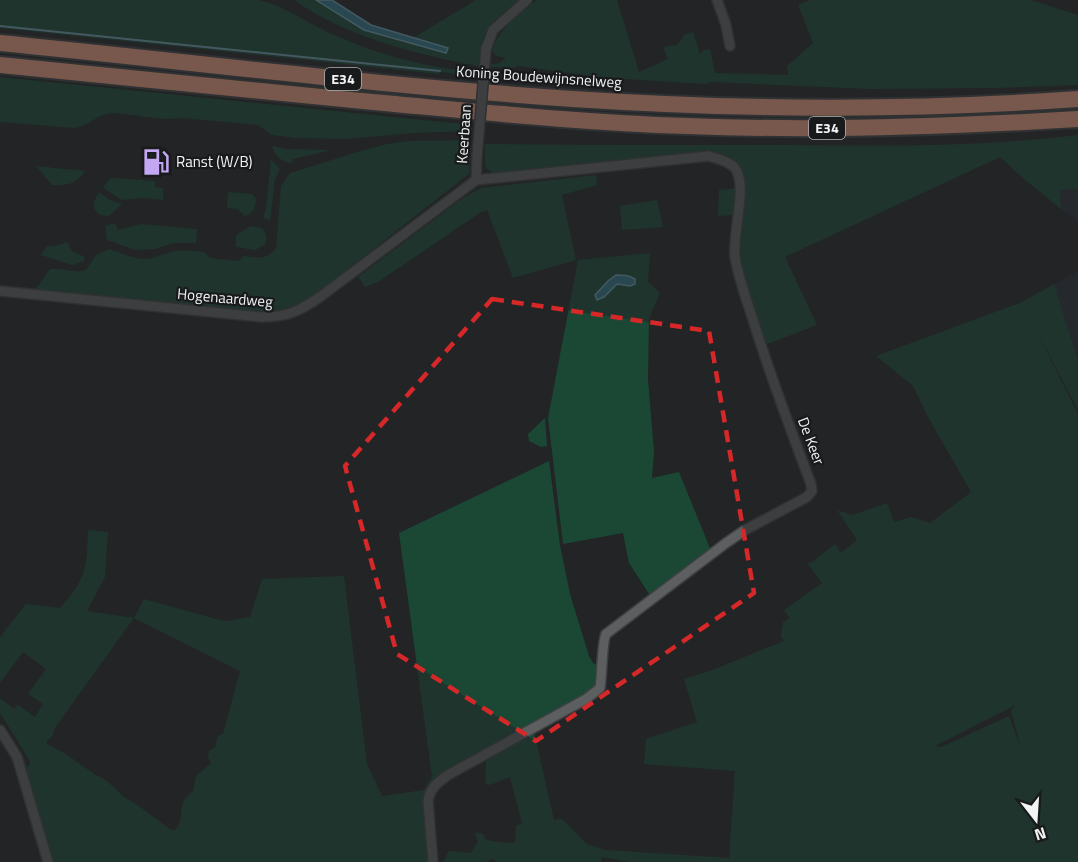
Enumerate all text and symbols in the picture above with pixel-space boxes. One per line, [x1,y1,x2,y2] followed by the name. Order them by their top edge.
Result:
[455,59,623,94] street label: Koning Boudewijnsnelweg
[325,68,361,90] road number: E34
[450,103,477,165] street label: Keerbaan
[809,117,845,139] road number: E34
[141,147,171,177] fuel station icon: Ranst (W/B)
[176,150,253,173] place label: Ranst (W/B)
[176,282,274,313] street label: Hogenaardweg
[792,414,831,468] street label: De Keer
[1006,790,1066,850] north arrow
[1032,821,1049,847] text: N

